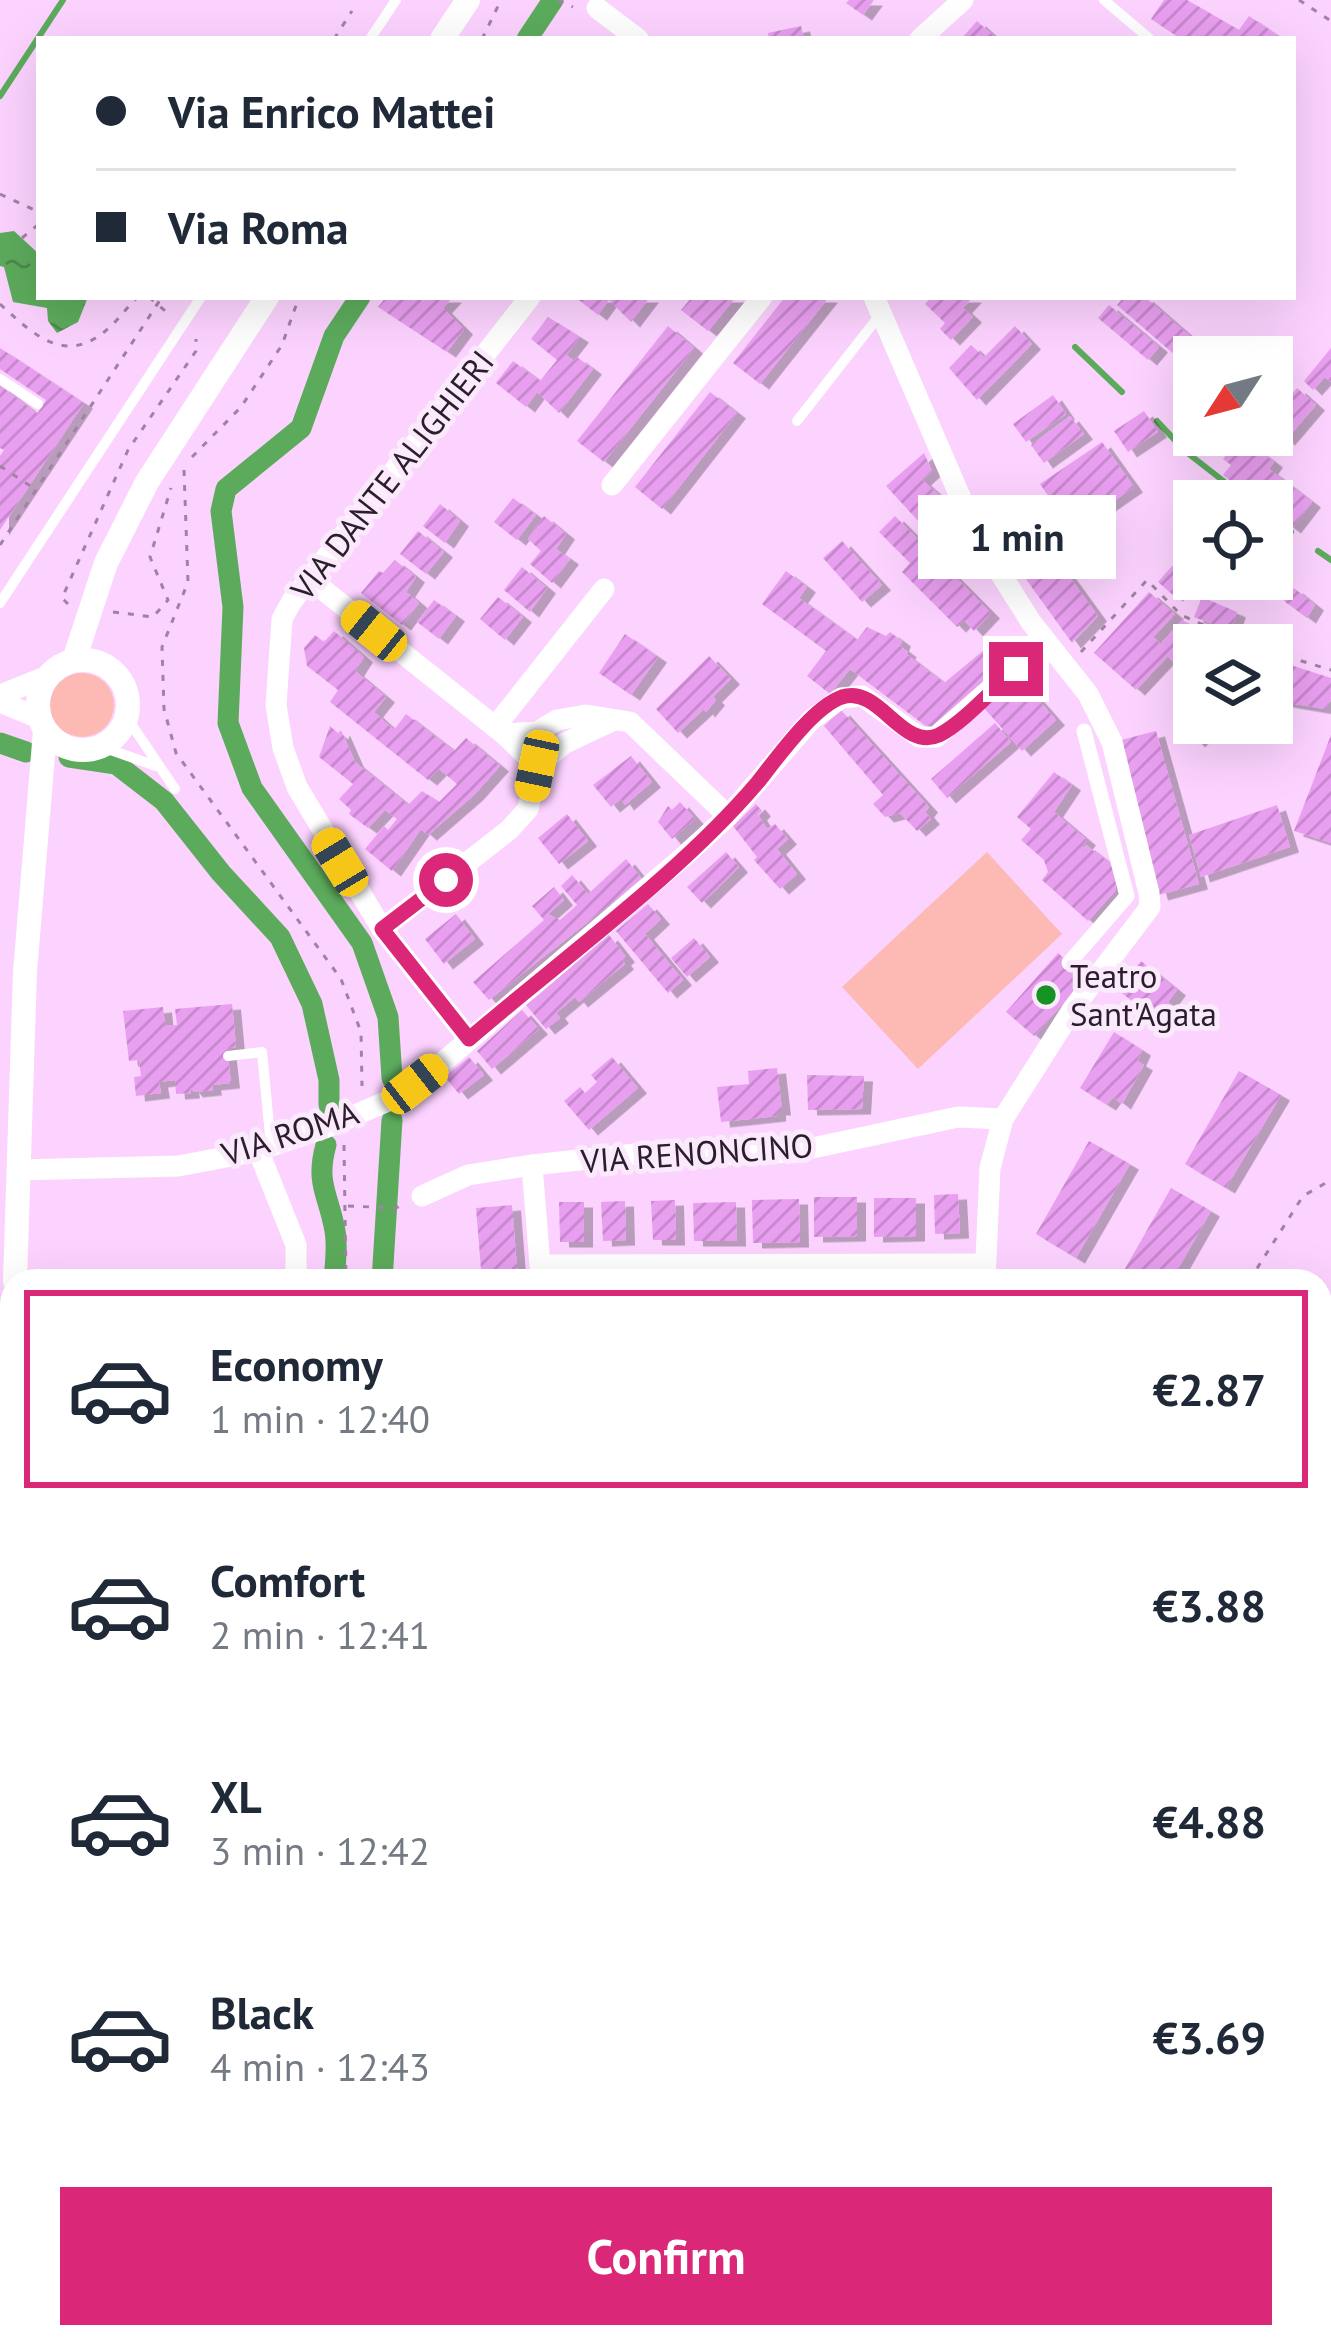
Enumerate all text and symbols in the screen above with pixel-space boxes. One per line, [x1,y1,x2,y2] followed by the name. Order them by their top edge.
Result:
[168,82,495,140] text: Via Enrico Mattei
[168,198,349,256] text: Via Roma
[1173,336,1293,456] north arrow
[1173,336,1293,744] map controls
[280,341,503,609] street label: VIA DANTE ALIGHIERI
[1173,480,1293,600] button: locate
[917,495,1115,579] callout: 1 min
[969,511,1065,562] text: 1 min
[335,594,413,668] car
[1173,624,1293,744] button: layers
[989,642,1043,696] route end
[512,727,562,805] car
[306,822,374,902] car
[419,853,473,907] route start
[1070,954,1217,1035] place label: Teatro Sant'Agata
[1033,982,1059,1008] marker: Teatro Sant'Agata
[376,1048,454,1120] car
[215,1090,364,1175] street label: VIA ROMA
[578,1123,815,1182] street label: VIA RENONCINO
[66,1335,174,1443] icon: car
[210,1335,383,1393] text: Economy
[1153,1360,1266,1418] text: €2.87
[210,1393,430,1444] text: 1 min · 12:40
[66,1551,174,1659] icon: car
[210,1551,365,1609] text: Comfort
[1153,1576,1266,1634] text: €3.88
[210,1609,430,1660] text: 2 min · 12:41
[66,1767,174,1875] icon: car
[210,1767,262,1825] text: XL
[1153,1792,1266,1850] text: €4.88
[210,1825,430,1876] text: 3 min · 12:42
[66,1983,174,2091] icon: car
[210,1983,314,2041] text: Black
[1153,2008,1266,2066] text: €3.69
[210,2041,430,2092] text: 4 min · 12:43
[60,2187,1272,2325] button: Confirm

